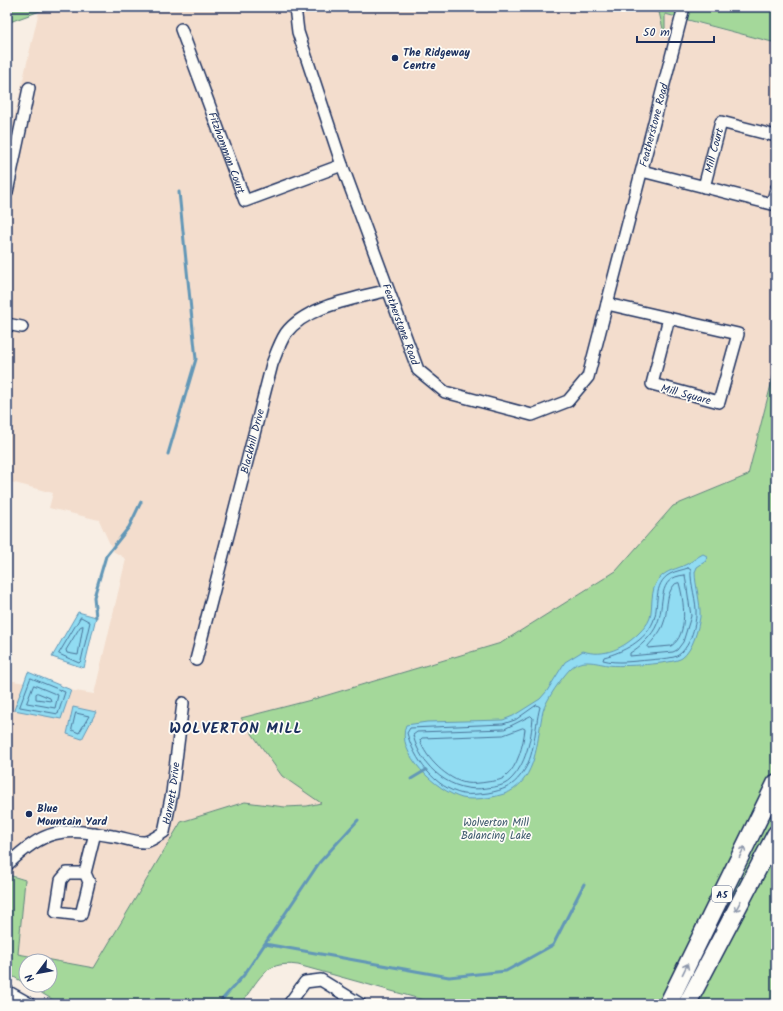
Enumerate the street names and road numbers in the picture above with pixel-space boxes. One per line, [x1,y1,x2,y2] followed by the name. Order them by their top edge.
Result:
[635,81,674,169] street label: Featherstone Road
[203,110,250,197] street label: Fitzhammon Court
[700,125,729,175] street label: Mill Court
[377,281,424,368] street label: Featherstone Road
[659,380,713,410] street label: Mill Square
[236,407,270,476] street label: Blackhill Drive
[158,761,186,826] street label: Harnett Drive
[712,886,732,902] road number: A5

